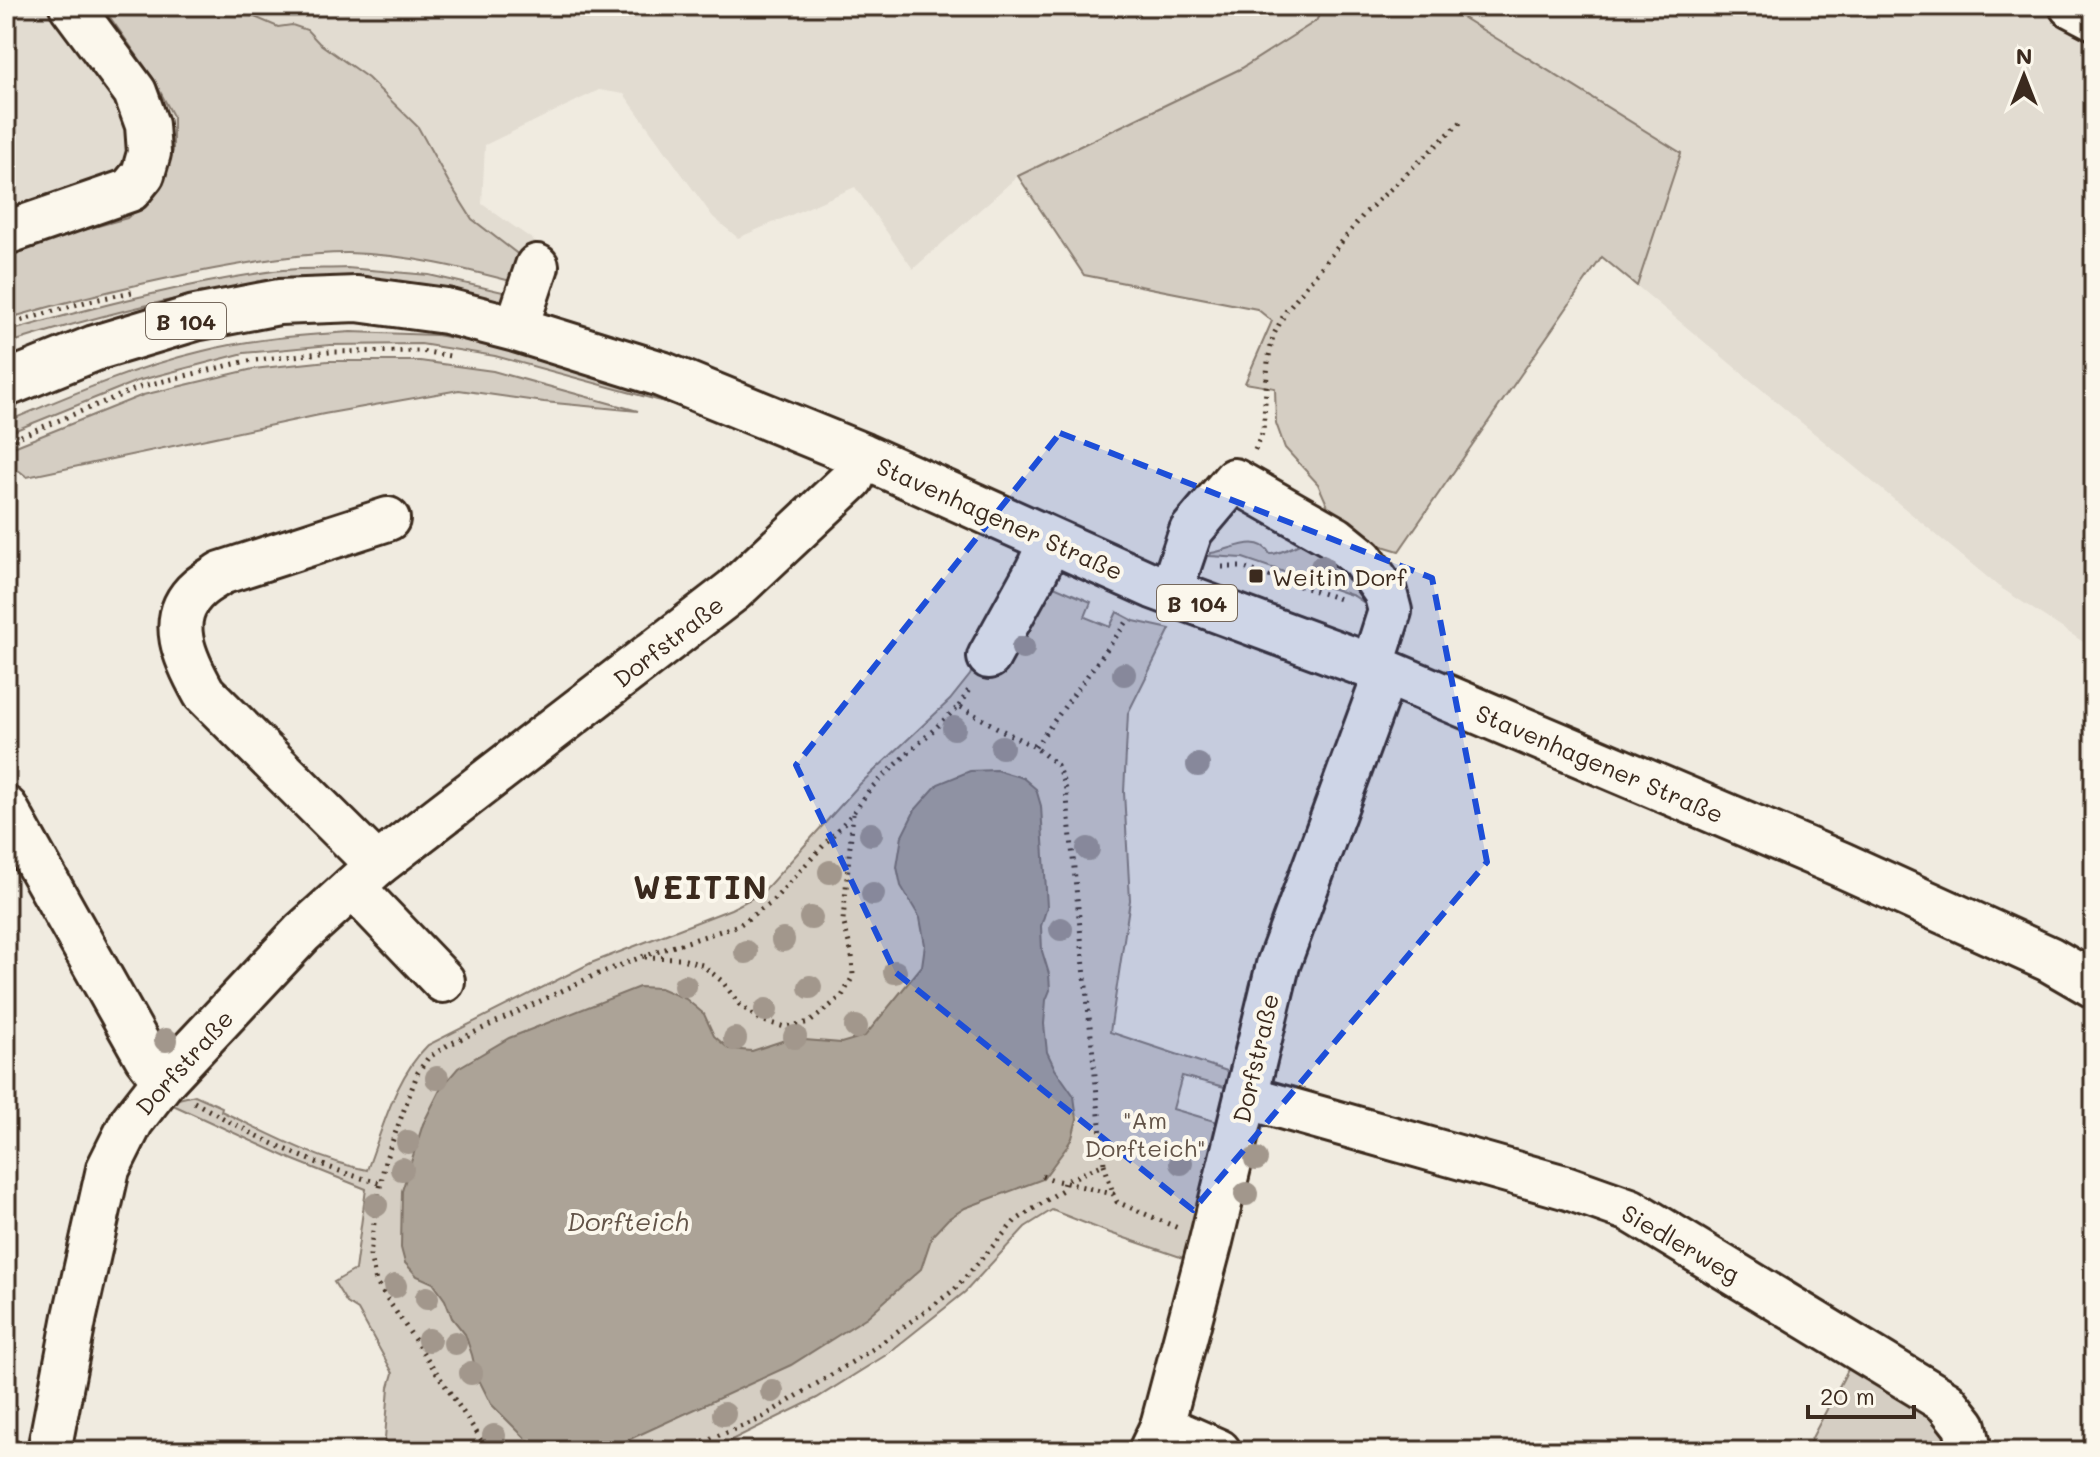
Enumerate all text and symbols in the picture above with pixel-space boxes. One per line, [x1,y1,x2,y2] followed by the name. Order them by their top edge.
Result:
[1984,36,2064,116] north arrow
[2016,41,2032,70] text: N
[146,303,226,339] road number: B 104
[872,450,1128,586] street label: Stavenhagener Straße
[1272,561,1407,592] place label: Weitin Dorf
[1247,567,1265,585] marker: Weitin Dorf
[1157,585,1237,621] road number: B 104
[607,588,729,694] street label: Dorfstraße
[1471,697,1729,829] street label: Stavenhagener Straße
[633,865,769,907] district label: WEITIN
[1225,990,1285,1126] street label: Dorfstraße
[129,1003,239,1121] street label: Dorfstraße
[1085,1104,1205,1163] park label: "Am Dorfteich"
[1616,1197,1746,1289] street label: Siedlerweg
[567,1204,689,1238] water label: Dorfteich
[1808,1369,1914,1419] scale bar
[1820,1380,1875,1411] text: 20 m

